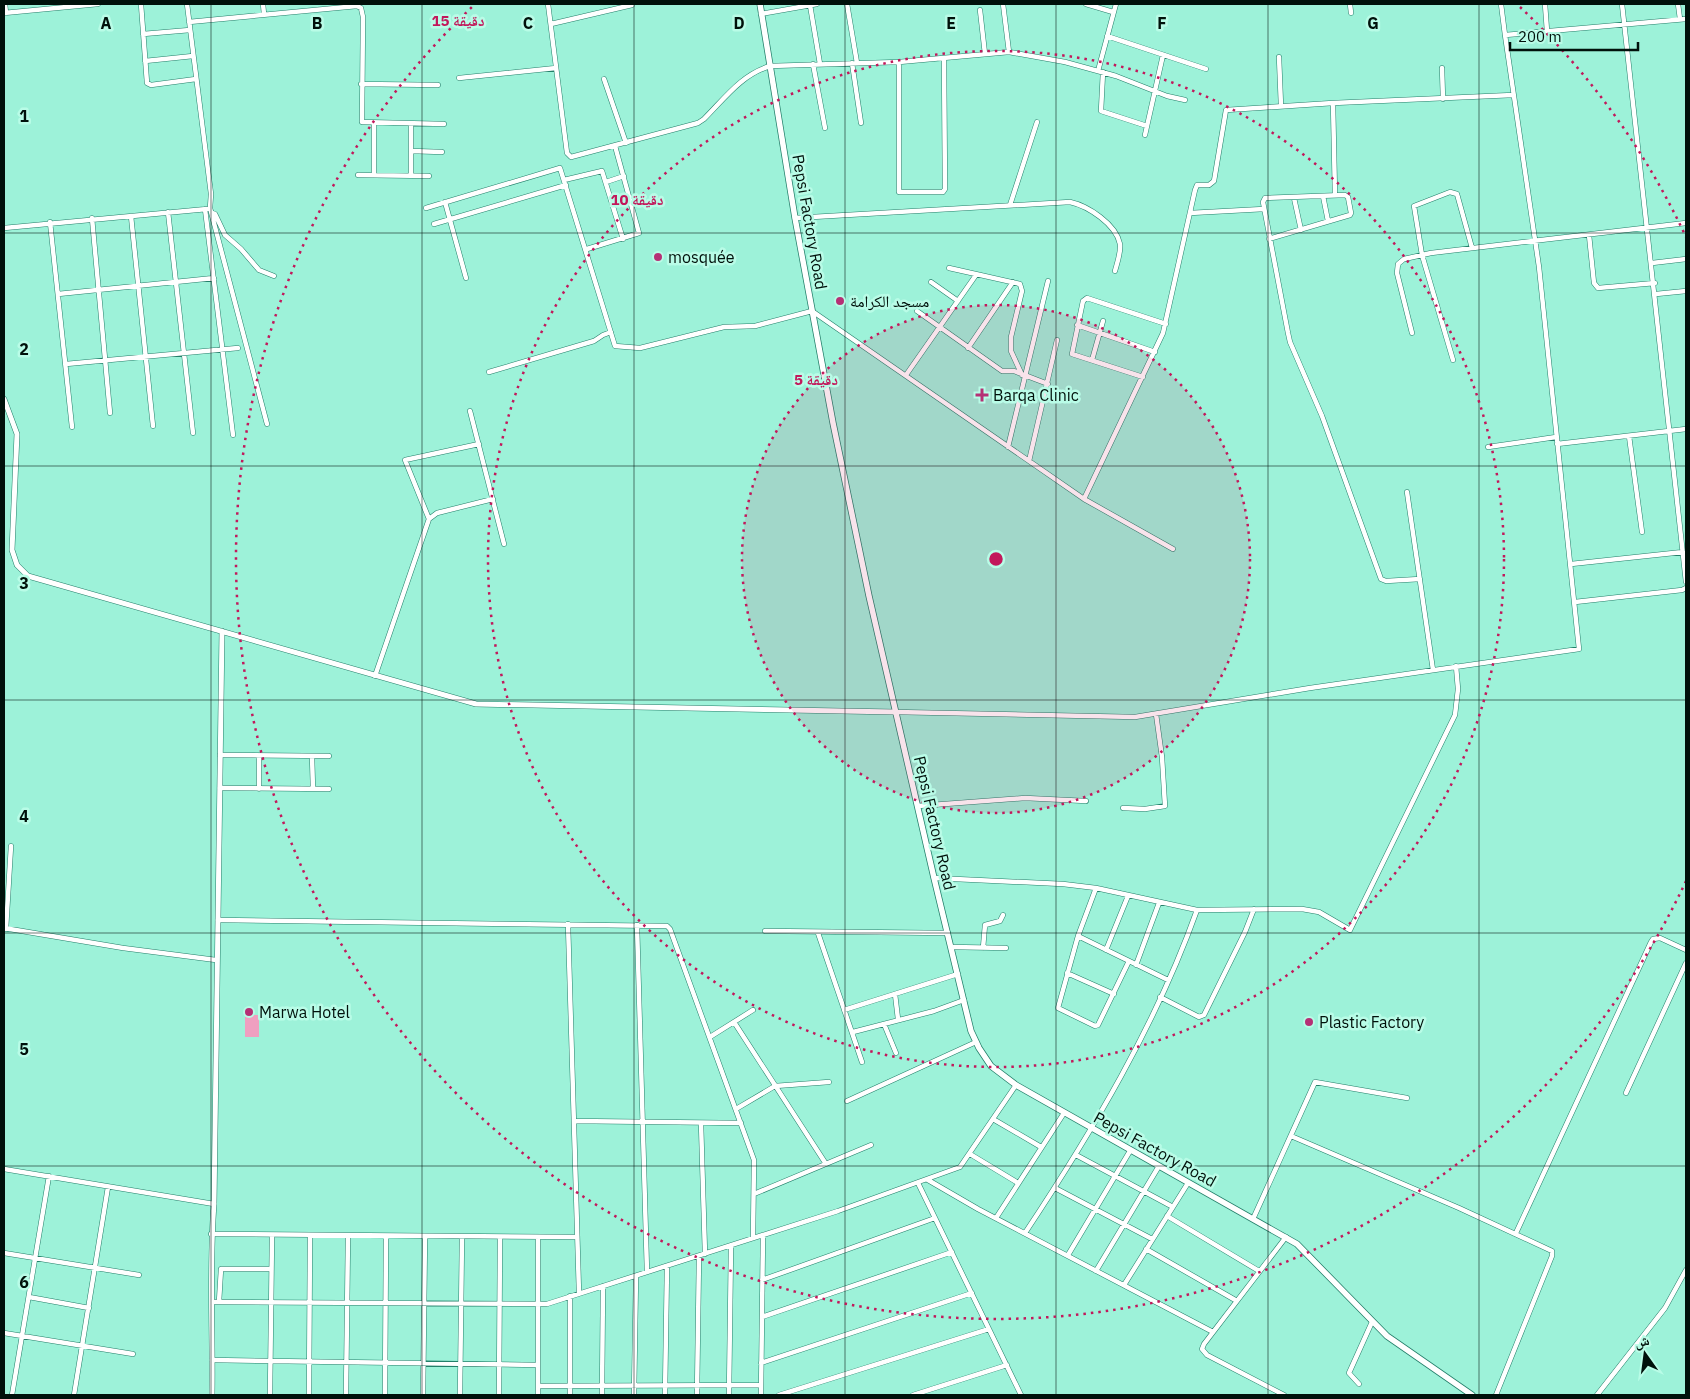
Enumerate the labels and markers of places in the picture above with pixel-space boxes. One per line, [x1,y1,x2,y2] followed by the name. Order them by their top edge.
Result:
[668,247,735,267] place label: mosquée
[652,251,664,263] marker: mosquée
[850,291,929,311] place label: مسجد الكرامة
[834,295,846,307] marker: مسجد الكرامة
[993,385,1079,405] place label: Barqa Clinic
[975,388,989,402] marker: Barqa Clinic
[987,550,1005,568] centre of rings
[259,1002,350,1022] place label: Marwa Hotel
[243,1006,255,1018] marker: Marwa Hotel
[1319,1012,1424,1032] place label: Plastic Factory
[1303,1016,1315,1028] marker: Plastic Factory

